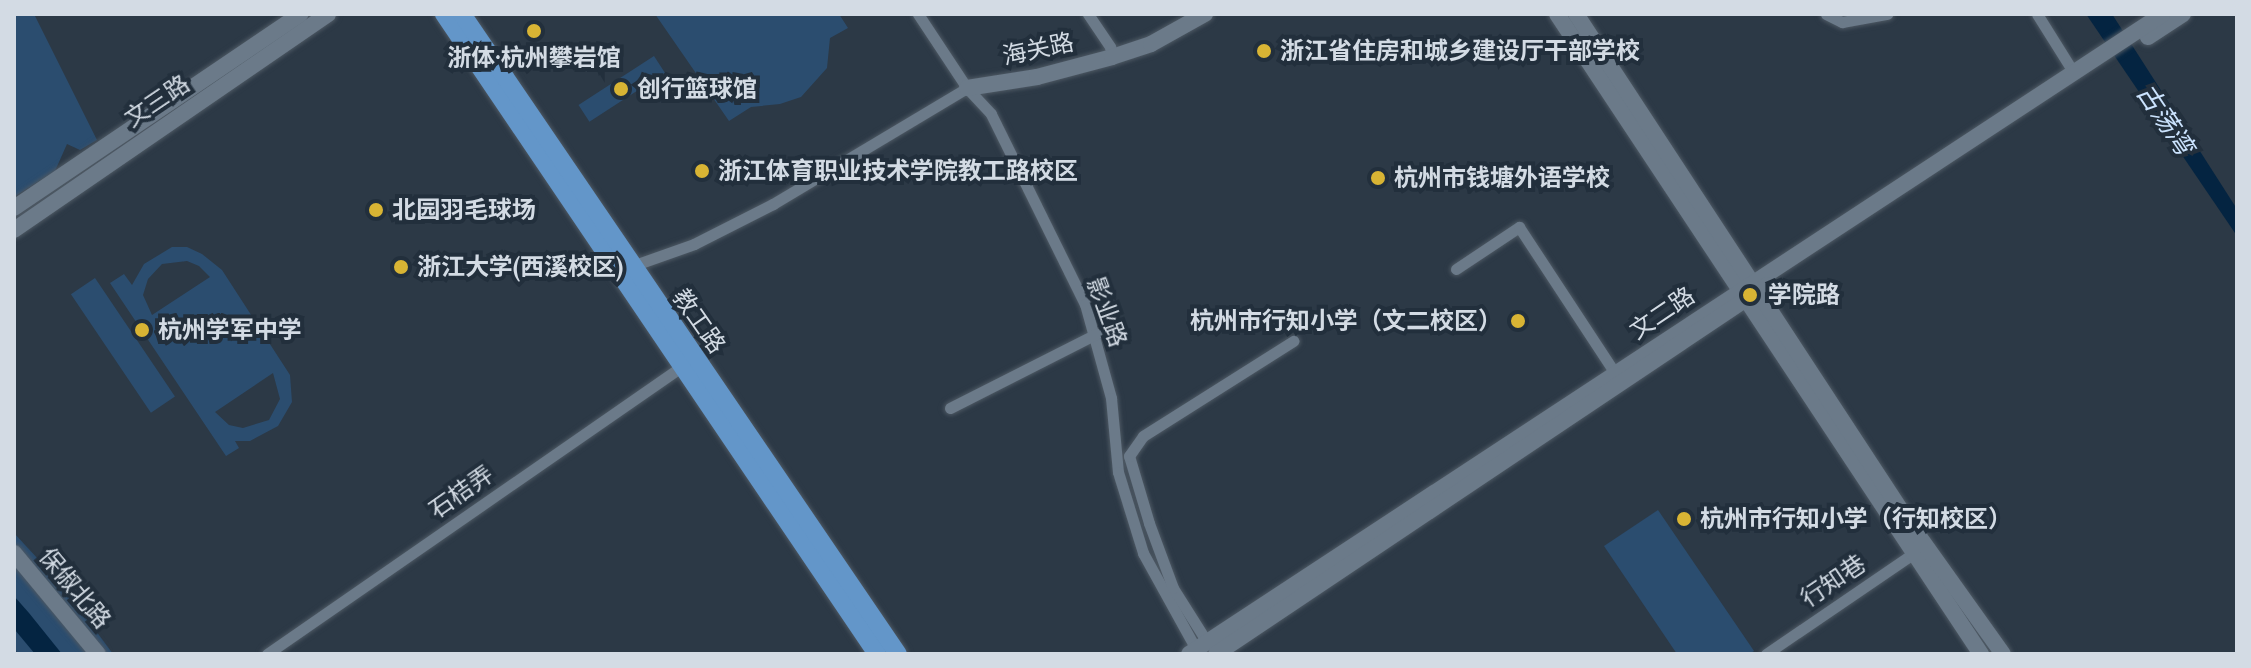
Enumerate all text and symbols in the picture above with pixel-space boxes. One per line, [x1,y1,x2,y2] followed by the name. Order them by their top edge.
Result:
[525,22,543,40] marker: 浙体·杭州攀岩馆
[1000,27,1076,71] street label: 海关路
[1280,37,1640,65] place label: 浙江省住房和城乡建设厅干部学校
[1255,42,1273,60] marker: 浙江省住房和城乡建设厅干部学校
[447,44,621,72] place label: 浙体·杭州攀岩馆
[119,69,195,133] street label: 文三路
[637,75,757,103] place label: 创行篮球馆
[2130,78,2200,160] water label: 古荡湾
[612,80,630,98] marker: 创行篮球馆
[718,157,1078,185] place label: 浙江体育职业技术学院教工路校区
[693,162,711,180] marker: 浙江体育职业技术学院教工路校区
[1394,164,1610,192] place label: 杭州市钱塘外语学校
[1369,169,1387,187] marker: 杭州市钱塘外语学校
[392,196,536,224] place label: 北园羽毛球场
[367,201,385,219] marker: 北园羽毛球场
[417,253,623,281] place label: 浙江大学(西溪校区)
[392,258,410,276] marker: 浙江大学(西溪校区)
[1081,273,1133,351] street label: 影业路
[1624,281,1700,345] street label: 文二路
[1768,281,1840,309] place label: 学院路
[667,283,731,359] street label: 教工路
[1739,284,1761,306] marker: 学院路
[1190,307,1502,335] place label: 杭州市行知小学（文二校区）
[1509,312,1527,330] marker: 杭州市行知小学（文二校区）
[158,316,302,344] place label: 杭州学军中学
[133,321,151,339] marker: 杭州学军中学
[423,460,499,524] street label: 石桔弄
[1700,505,2012,533] place label: 杭州市行知小学（行知校区）
[1675,510,1693,528] marker: 杭州市行知小学（行知校区）
[33,542,117,634] street label: 保俶北路
[1795,549,1871,613] street label: 行知巷

